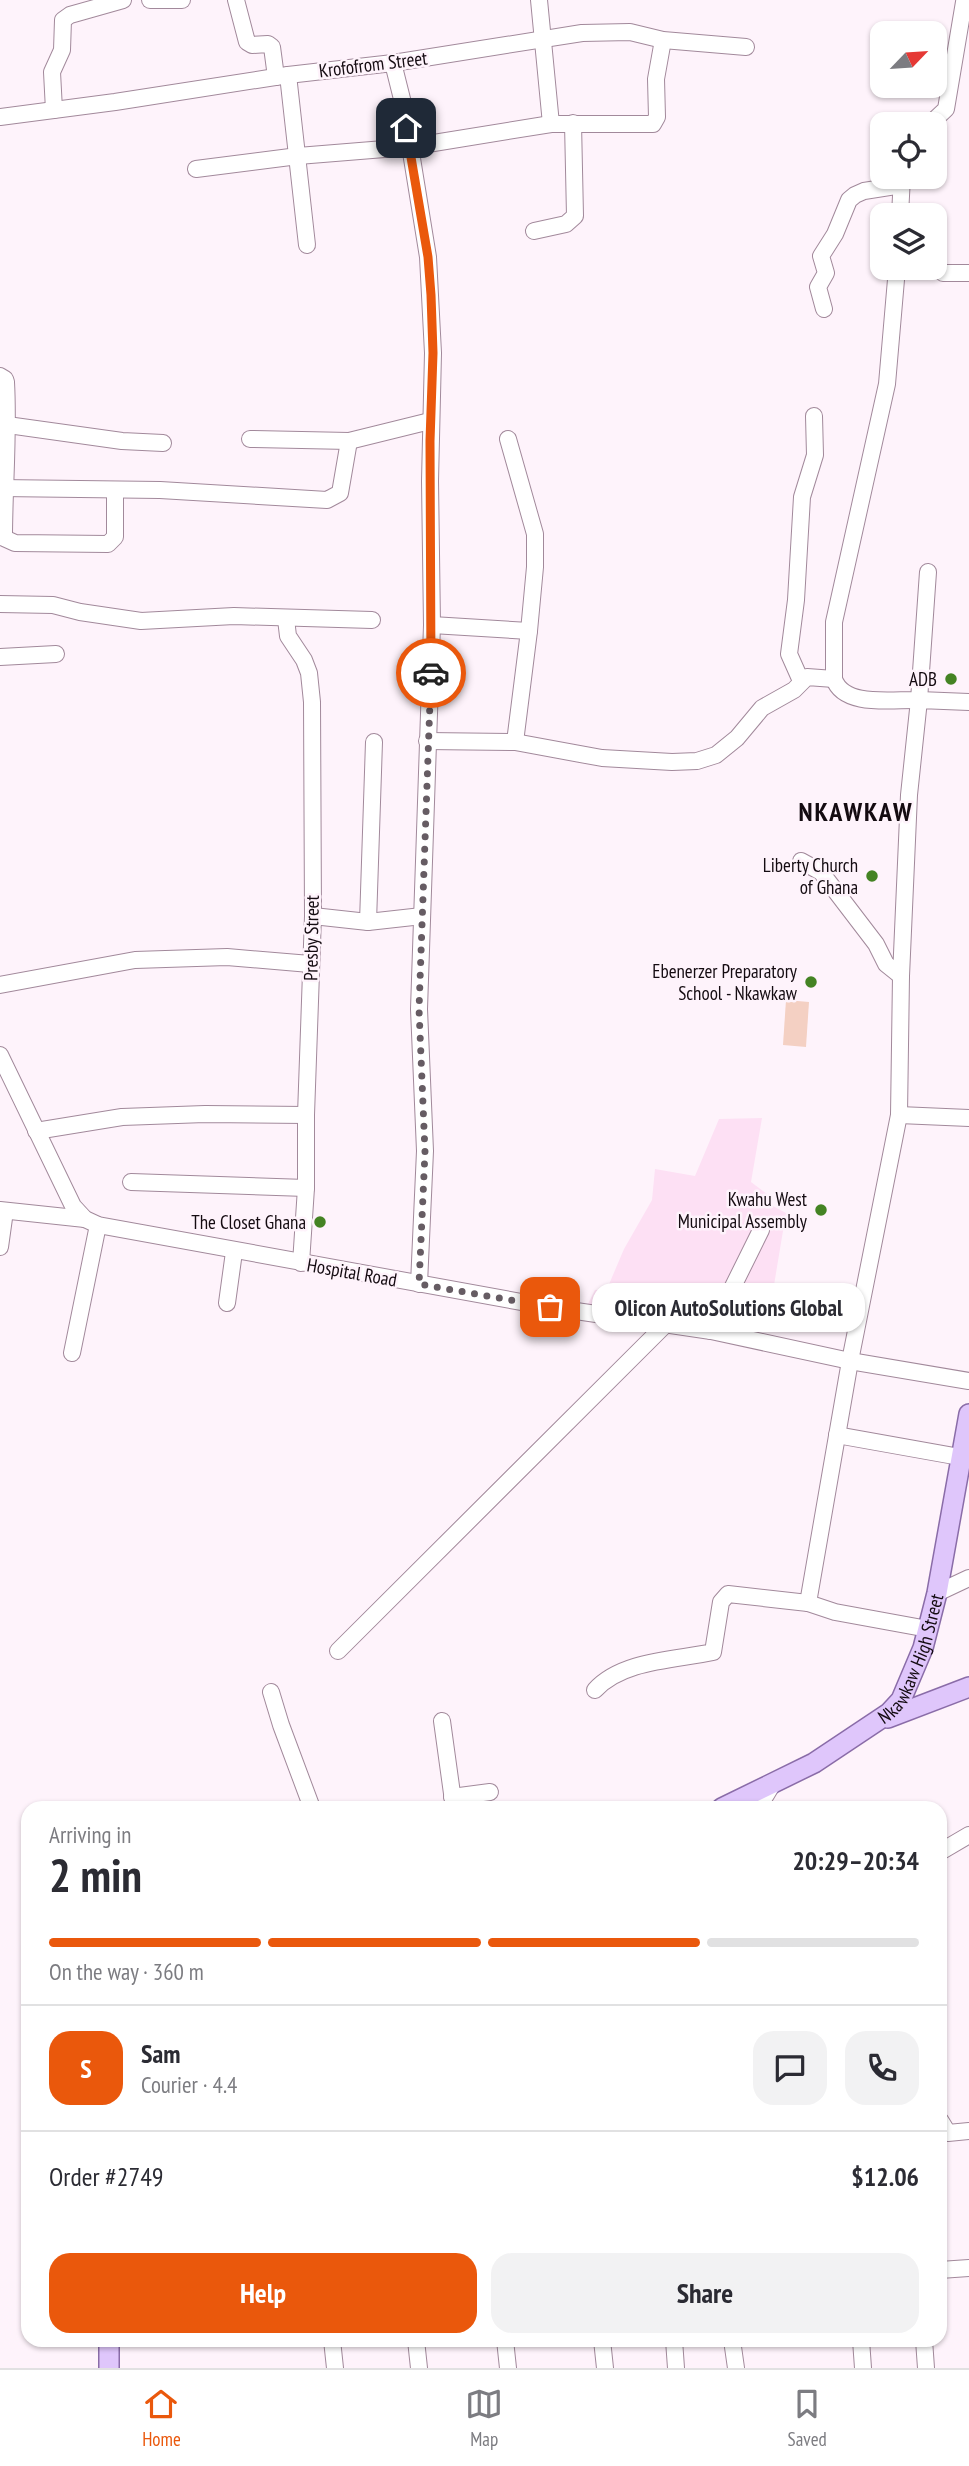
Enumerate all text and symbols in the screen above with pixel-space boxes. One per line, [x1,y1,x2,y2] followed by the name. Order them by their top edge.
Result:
[870,21,947,98] north arrow
[870,21,947,280] map controls
[317,45,429,83] street label: Krofofrom Street
[376,98,436,158] pin
[387,109,425,147] icon: home
[870,112,947,189] button: locate
[870,203,947,280] button: layers
[396,638,466,708] courier
[412,654,450,692] icon: car
[909,667,937,691] place label: ADB
[943,671,959,687] marker: ADB
[798,795,914,828] district label: NKAWKAW
[763,853,858,899] place label: Liberty Church of Ghana
[864,868,880,884] marker: Liberty Church of Ghana
[298,894,324,981] street label: Presby Street
[652,959,798,1005] place label: Ebenerzer Preparatory School - Nkawkaw
[803,974,819,990] marker: Ebenerzer Preparatory School - Nkawkaw
[678,1187,808,1233] place label: Kwahu West Municipal Assembly
[813,1202,829,1218] marker: Kwahu West Municipal Assembly
[191,1210,306,1234] place label: The Closet Ghana
[312,1214,328,1230] marker: The Closet Ghana
[305,1252,399,1292] street label: Hospital Road
[520,1277,580,1337] pin
[592,1282,865,1332] callout: Olicon AutoSolutions Global
[531,1288,569,1326] icon: bag
[614,1293,843,1322] text: Olicon AutoSolutions Global
[873,1590,949,1729] street label: Nkawkaw High Street
[49,1820,131,1849] text: Arriving in
[792,1844,919,1877] text: 20:29–20:34
[49,1845,142,1905] text: 2 min
[49,1957,204,1986] text: On the way · 360 m
[753,2031,827,2105] button: chat
[845,2031,919,2105] button: phone
[141,2037,180,2070] text: Sam
[80,2052,92,2085] text: S
[141,2070,237,2099] text: Courier · 4.4
[49,2160,164,2193] text: Order #2749
[851,2160,919,2193] text: $12.06
[49,2253,477,2333] button: Help
[491,2253,919,2333] button: Share
[142,2385,181,2451] tab: Home
[465,2385,503,2451] tab: Map
[788,2385,827,2451] tab: Saved

